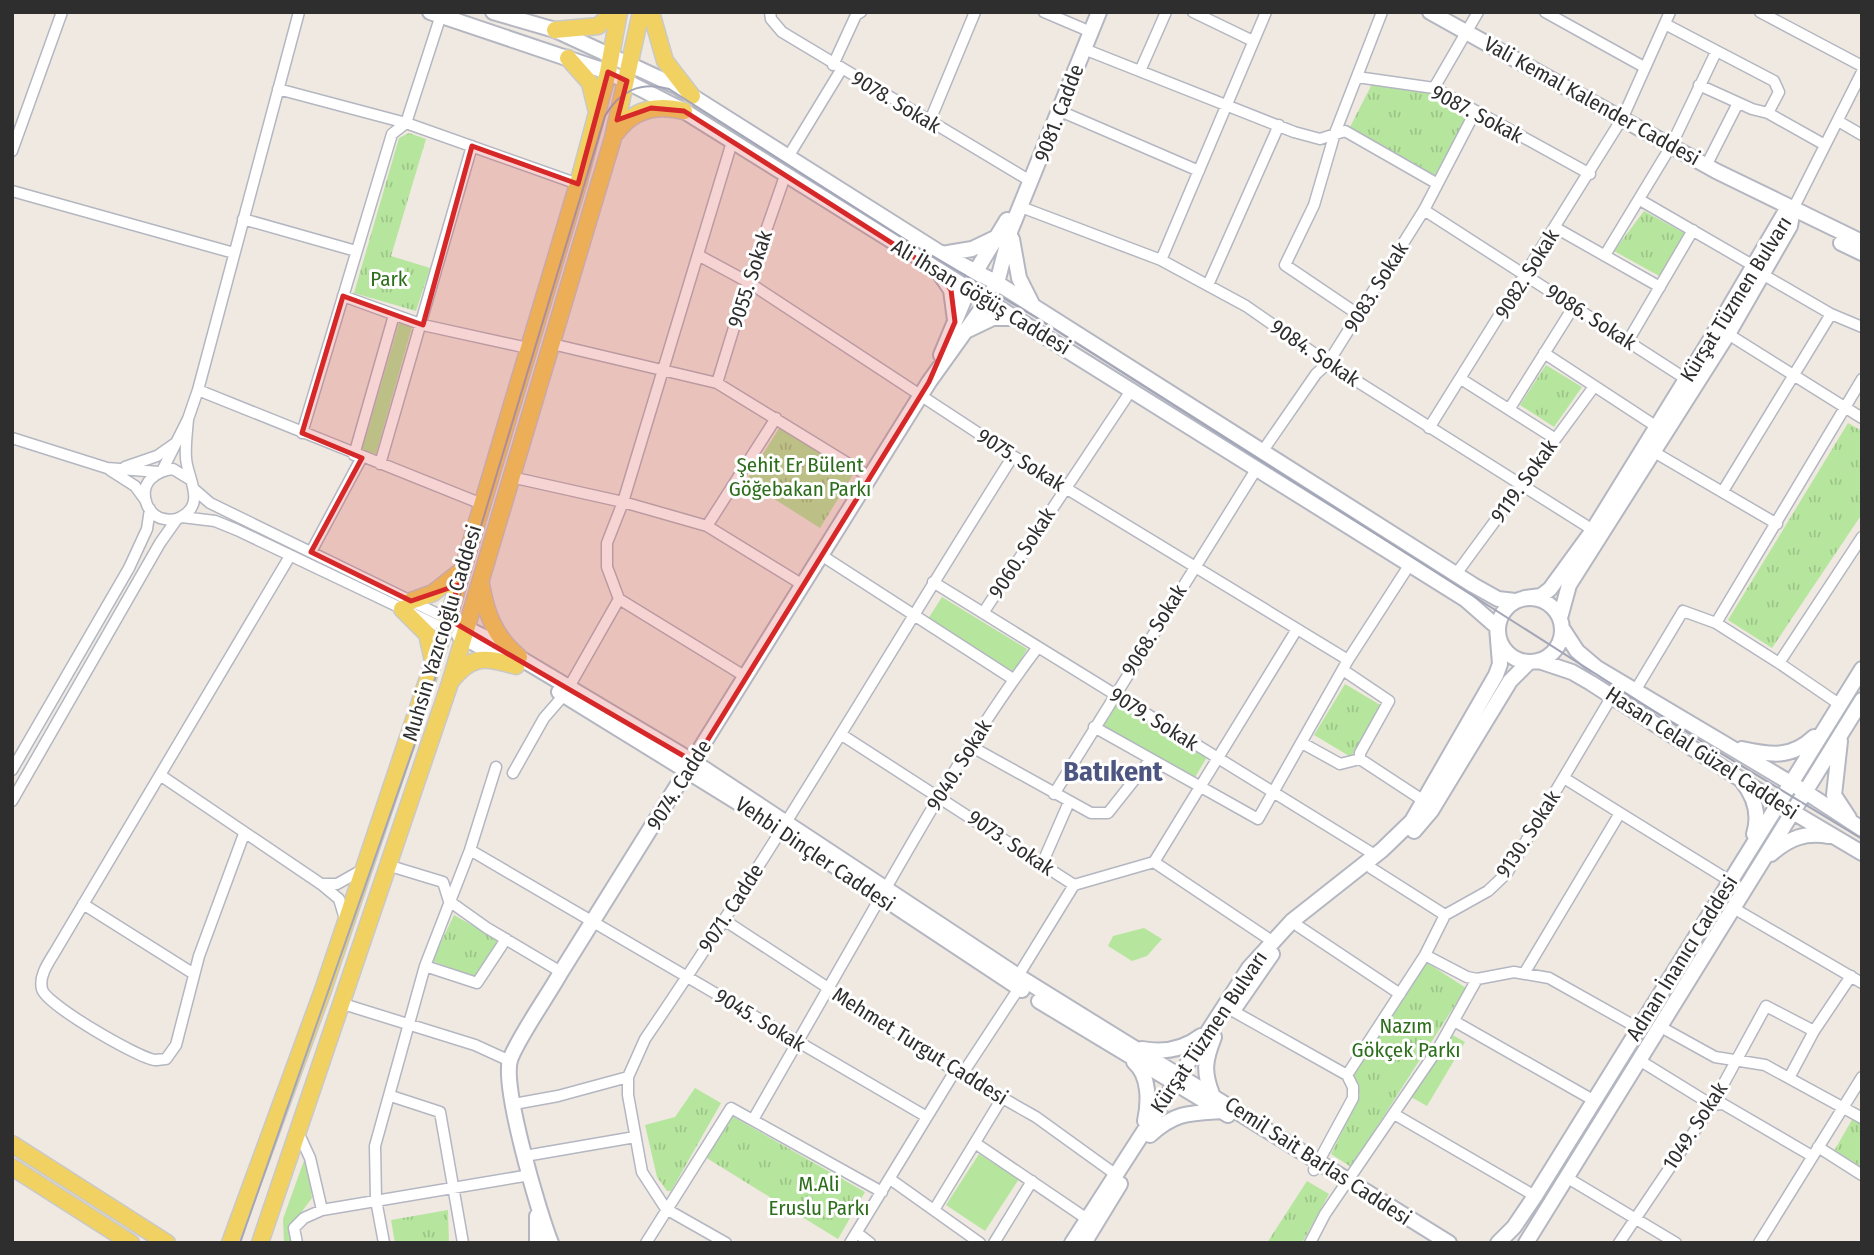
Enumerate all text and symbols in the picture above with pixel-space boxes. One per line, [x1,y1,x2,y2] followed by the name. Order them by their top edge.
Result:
[1479,31,1705,171] street label: Vali Kemal Kalender Caddesi
[1029,61,1089,165] street label: 9081. Cadde
[847,65,946,139] street label: 9078. Sokak
[1427,79,1528,149] street label: 9087. Sokak
[1675,211,1797,387] street label: Kürşat Tüzmen Bulvarı
[1489,224,1565,324] street label: 9082. Sokak
[722,227,778,331] street label: 9055. Sokak
[887,233,1075,361] street label: Ali İhsan Göğüş Caddesi
[1338,237,1414,337] street label: 9083. Sokak
[370,266,408,292] park label: Park
[1541,278,1641,356] street label: 9086. Sokak
[1265,314,1365,392] street label: 9084. Sokak
[972,423,1070,497] street label: 9075. Sokak
[1485,434,1563,528] street label: 9119. Sokak
[729,452,871,502] park label: Şehit Er Bülent Göğebakan Parkı
[983,503,1061,603] street label: 9060. Sokak
[397,522,487,744] street label: Muhsin Yazıcıoğlu Caddesi
[1116,579,1192,680] street label: 9068. Sokak
[1601,681,1803,825] street label: Hasan Celal Güzel Caddesi
[1105,682,1203,757] street label: 9079. Sokak
[921,714,997,815] street label: 9040. Sokak
[641,735,717,835] street label: 9074. Cadde
[1063,755,1164,788] district label: Batıkent
[1490,785,1566,883] street label: 9130. Sokak
[730,791,900,917] street label: Vehbi Dinçler Caddesi
[963,805,1059,882] street label: 9073. Sokak
[693,859,769,957] street label: 9071. Cadde
[1621,871,1743,1045] street label: Adnan İnanıcı Caddesi
[1145,946,1273,1118] street label: Kürşat Tüzmen Bulvarı
[827,981,1013,1111] street label: Mehmet Turgut Caddesi
[710,983,810,1057] street label: 9045. Sokak
[1352,1013,1460,1063] park label: Nazım Gökçek Parkı
[1657,1077,1733,1175] street label: 1049. Sokak
[1220,1091,1416,1231] street label: Cemil Sait Barlas Caddesi
[769,1171,869,1221] park label: M.Ali Eruslu Parkı

